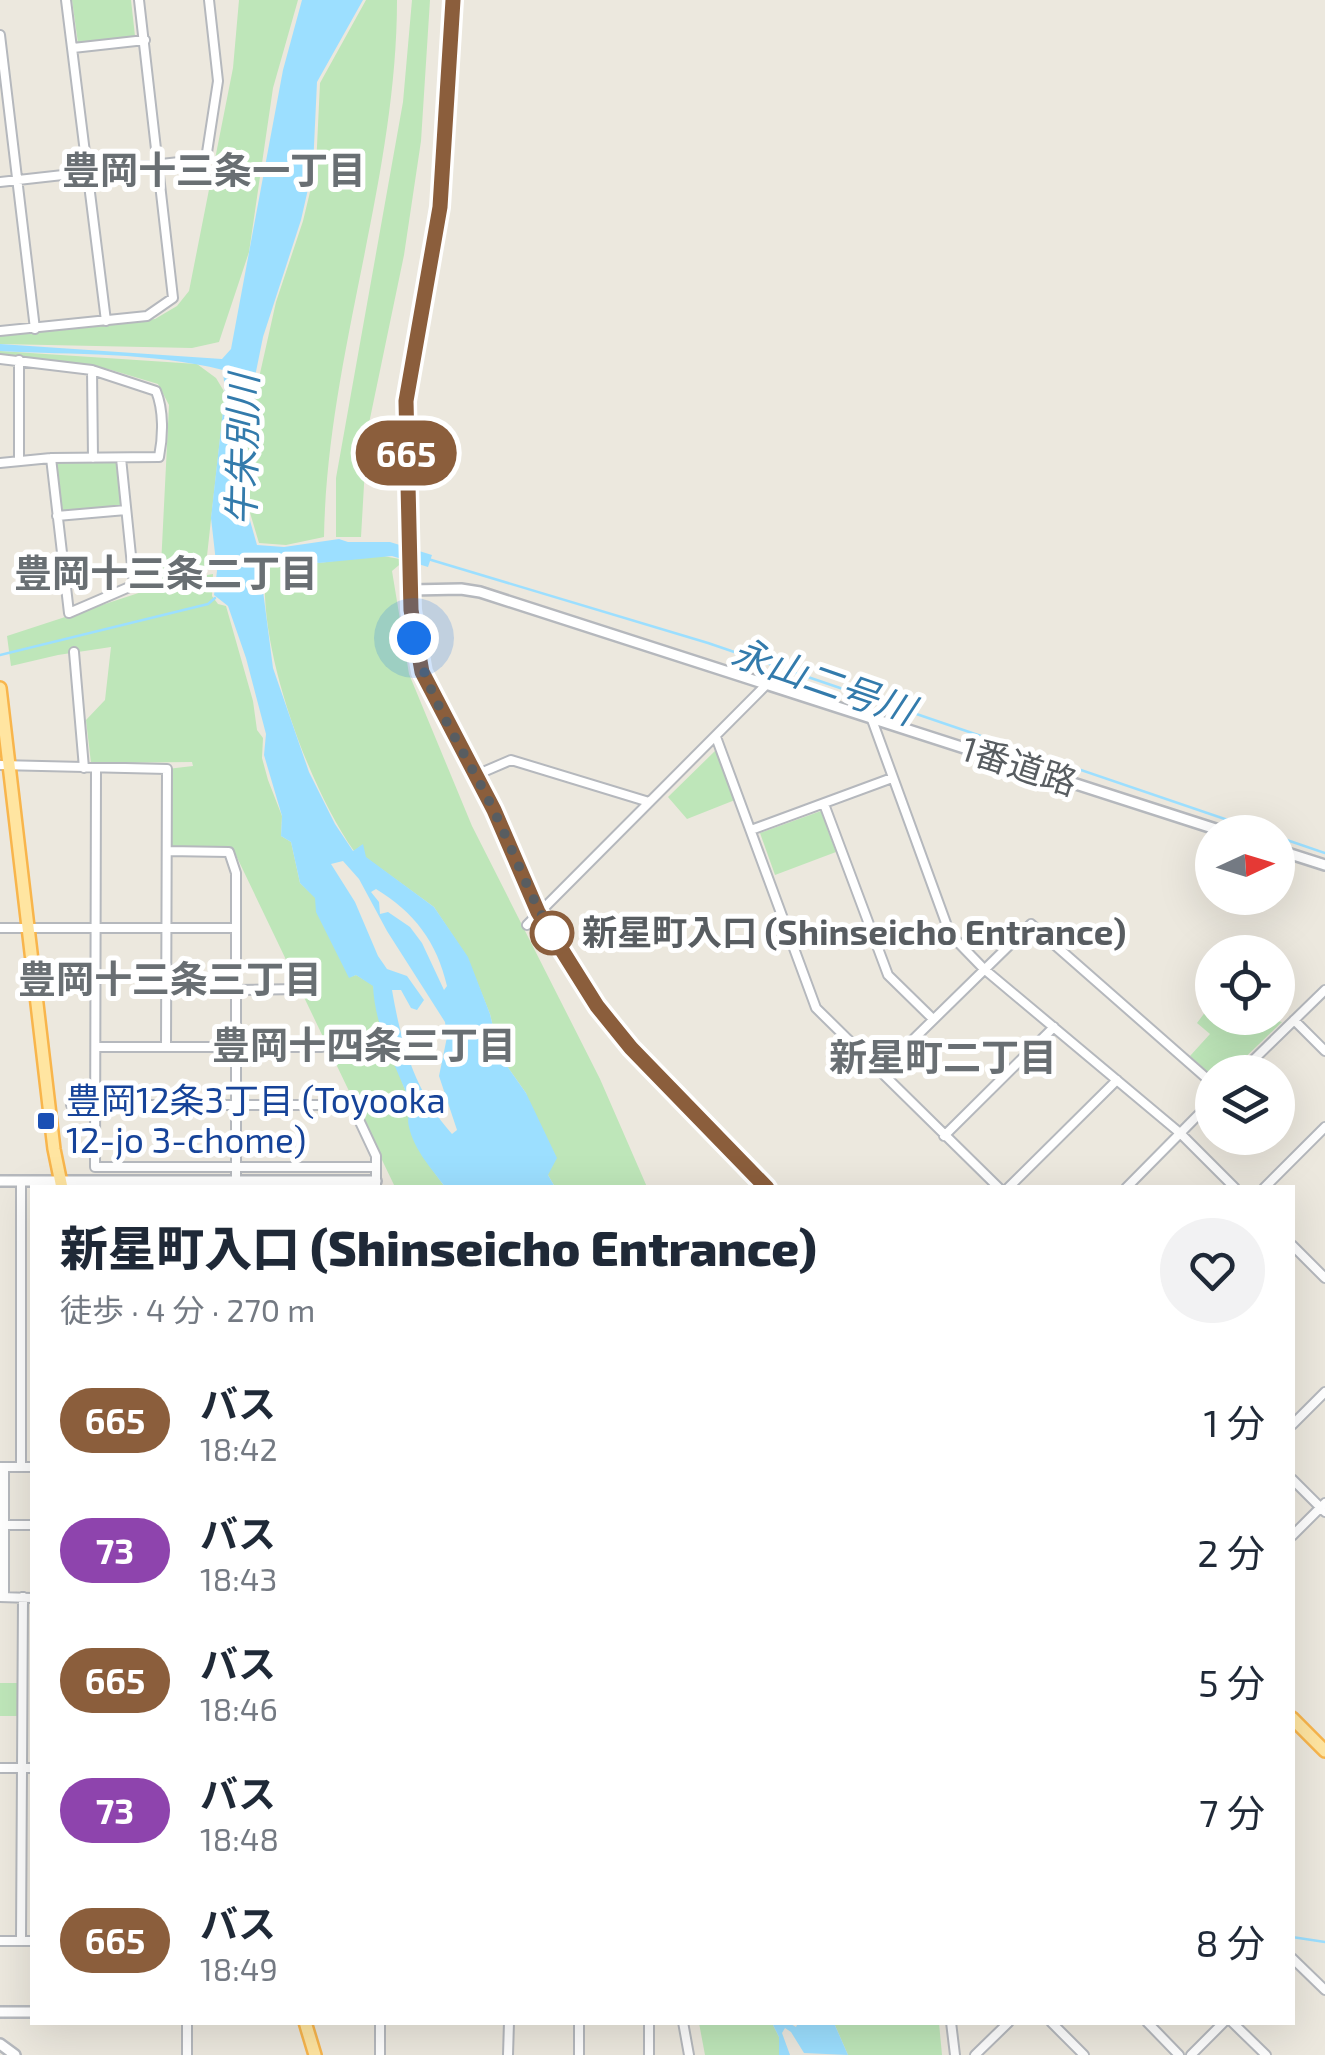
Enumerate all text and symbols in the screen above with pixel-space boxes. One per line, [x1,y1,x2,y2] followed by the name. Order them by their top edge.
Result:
[62,146,366,192] district label: 豊岡十三条一丁目
[217,370,265,526] water label: 牛朱別川
[348,420,464,486] line badge: 665
[376,432,436,474] text: 665
[14,549,318,595] district label: 豊岡十三条二丁目
[389,613,439,663] your location
[726,627,925,734] water label: 永山二号川
[957,726,1083,802] street label: 1番道路
[1195,815,1295,915] north arrow
[1195,815,1295,1155] map controls
[582,910,1126,952] place label: 新星町入口 (Shinseicho Entrance)
[531,912,573,954] marker: 新星町入口 (Shinseicho Entrance)
[1195,935,1295,1035] button: locate
[18,955,322,1001] district label: 豊岡十三条三丁目
[212,1021,516,1067] district label: 豊岡十四条三丁目
[829,1033,1057,1079] district label: 新星町二丁目
[1195,1055,1295,1155] button: layers
[66,1078,446,1160] place label: 豊岡12条3丁目 (Toyooka 12-jo 3-chome)
[35,1110,57,1132] marker: 豊岡12条3丁目 (Toyooka 12-jo 3-chome)
[60,1218,817,1276] text: 新星町入口 (Shinseicho Entrance)
[1160,1218,1265,1323] button: heart
[60,1290,315,1328] text: 徒歩 · 4 分 · 270 m
[200,1380,276,1426] text: バス
[85,1399,145,1441] text: 665
[1203,1399,1265,1445] text: 1 分
[200,1429,277,1467] text: 18:42
[200,1510,276,1556] text: バス
[96,1529,134,1571] text: 73
[1197,1529,1265,1575] text: 2 分
[200,1559,277,1597] text: 18:43
[200,1640,276,1686] text: バス
[85,1659,145,1701] text: 665
[1198,1659,1265,1705] text: 5 分
[200,1689,278,1727] text: 18:46
[200,1770,276,1816] text: バス
[96,1789,134,1831] text: 73
[1199,1789,1265,1835] text: 7 分
[200,1819,279,1857] text: 18:48
[200,1900,276,1946] text: バス
[85,1919,145,1961] text: 665
[1195,1919,1265,1965] text: 8 分
[200,1949,278,1987] text: 18:49

